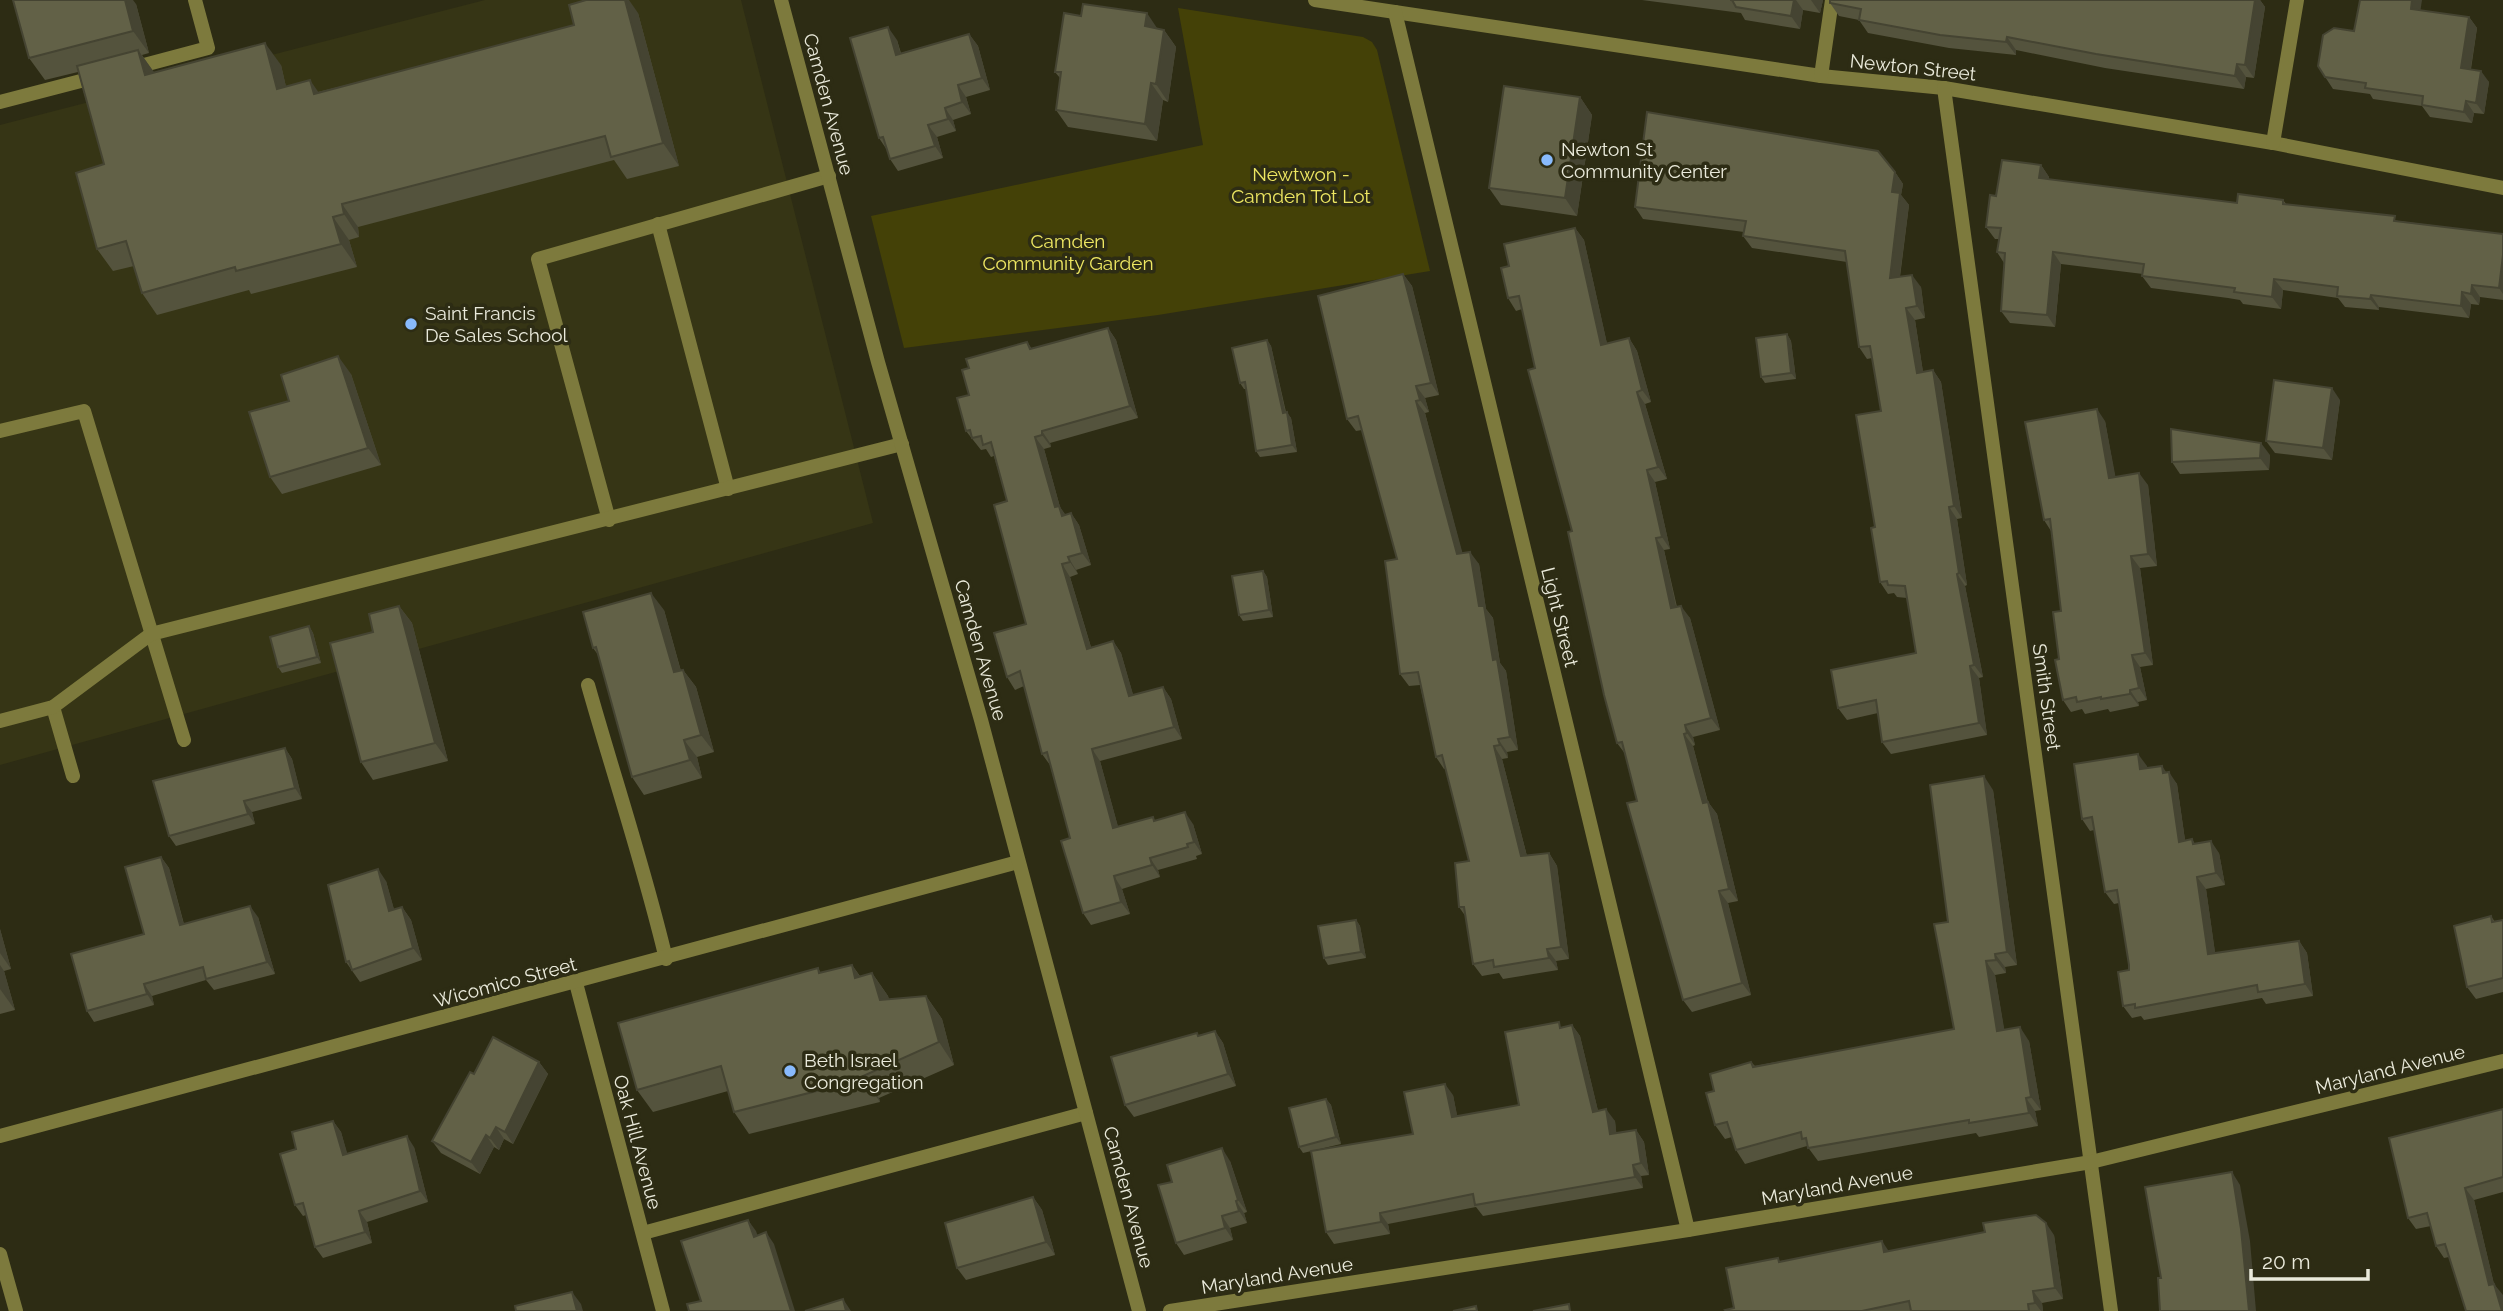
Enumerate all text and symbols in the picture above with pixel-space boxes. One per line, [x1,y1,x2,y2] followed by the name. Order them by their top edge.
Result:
[800,31,858,177] street label: Camden Avenue
[1849,49,1978,85] street label: Newton Street
[1561,138,1727,182] place label: Newton St Community Center
[1539,152,1555,168] marker: Newton St Community Center
[1231,163,1371,207] park label: Newtwon - Camden Tot Lot
[982,230,1154,274] park label: Camden Community Garden
[425,302,568,346] place label: Saint Francis De Sales School
[403,316,419,332] marker: Saint Francis De Sales School
[1537,565,1583,670] street label: Light Street
[950,577,1012,723] street label: Camden Avenue
[2029,642,2066,753] street label: Smith Street
[431,952,579,1012] street label: Wicomico Street
[2313,1040,2467,1098] street label: Maryland Avenue
[804,1049,924,1093] place label: Beth Israel Congregation
[782,1063,798,1079] marker: Beth Israel Congregation
[609,1072,667,1212] street label: Oak Hill Avenue
[1100,1124,1158,1270] street label: Camden Avenue
[1760,1161,1914,1209] street label: Maryland Avenue
[2251,1238,2368,1282] scale bar
[2262,1249,2310,1274] text: 20 m
[1200,1252,1354,1298] street label: Maryland Avenue

